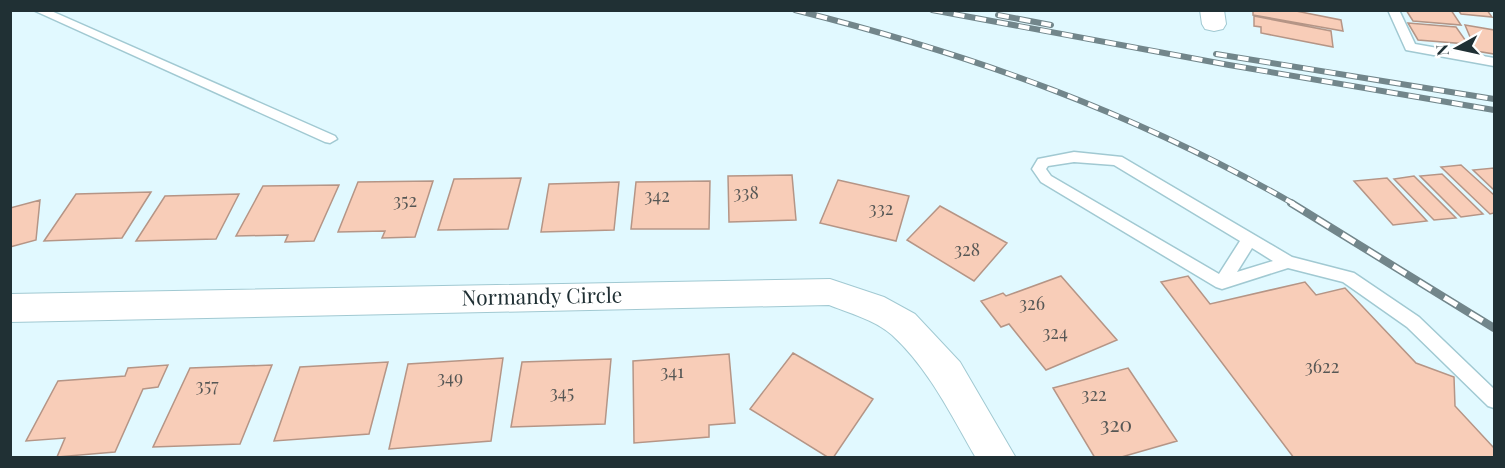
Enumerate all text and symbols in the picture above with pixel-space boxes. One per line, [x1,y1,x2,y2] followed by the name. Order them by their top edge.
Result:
[1427,18,1487,78] north arrow
[1430,43,1453,57] text: N
[733,180,759,204] house number: 338
[644,183,670,207] house number: 342
[393,188,417,212] house number: 352
[869,196,893,220] house number: 332
[954,237,980,261] house number: 328
[461,280,622,310] street label: Normandy Circle
[1019,291,1045,315] house number: 326
[1042,320,1068,344] house number: 324
[1305,354,1339,378] house number: 3622
[660,359,684,383] house number: 341
[437,365,463,389] house number: 349
[196,373,219,397] house number: 357
[550,380,574,404] house number: 345
[1081,382,1107,406] house number: 322
[1100,409,1132,437] house number: 320

